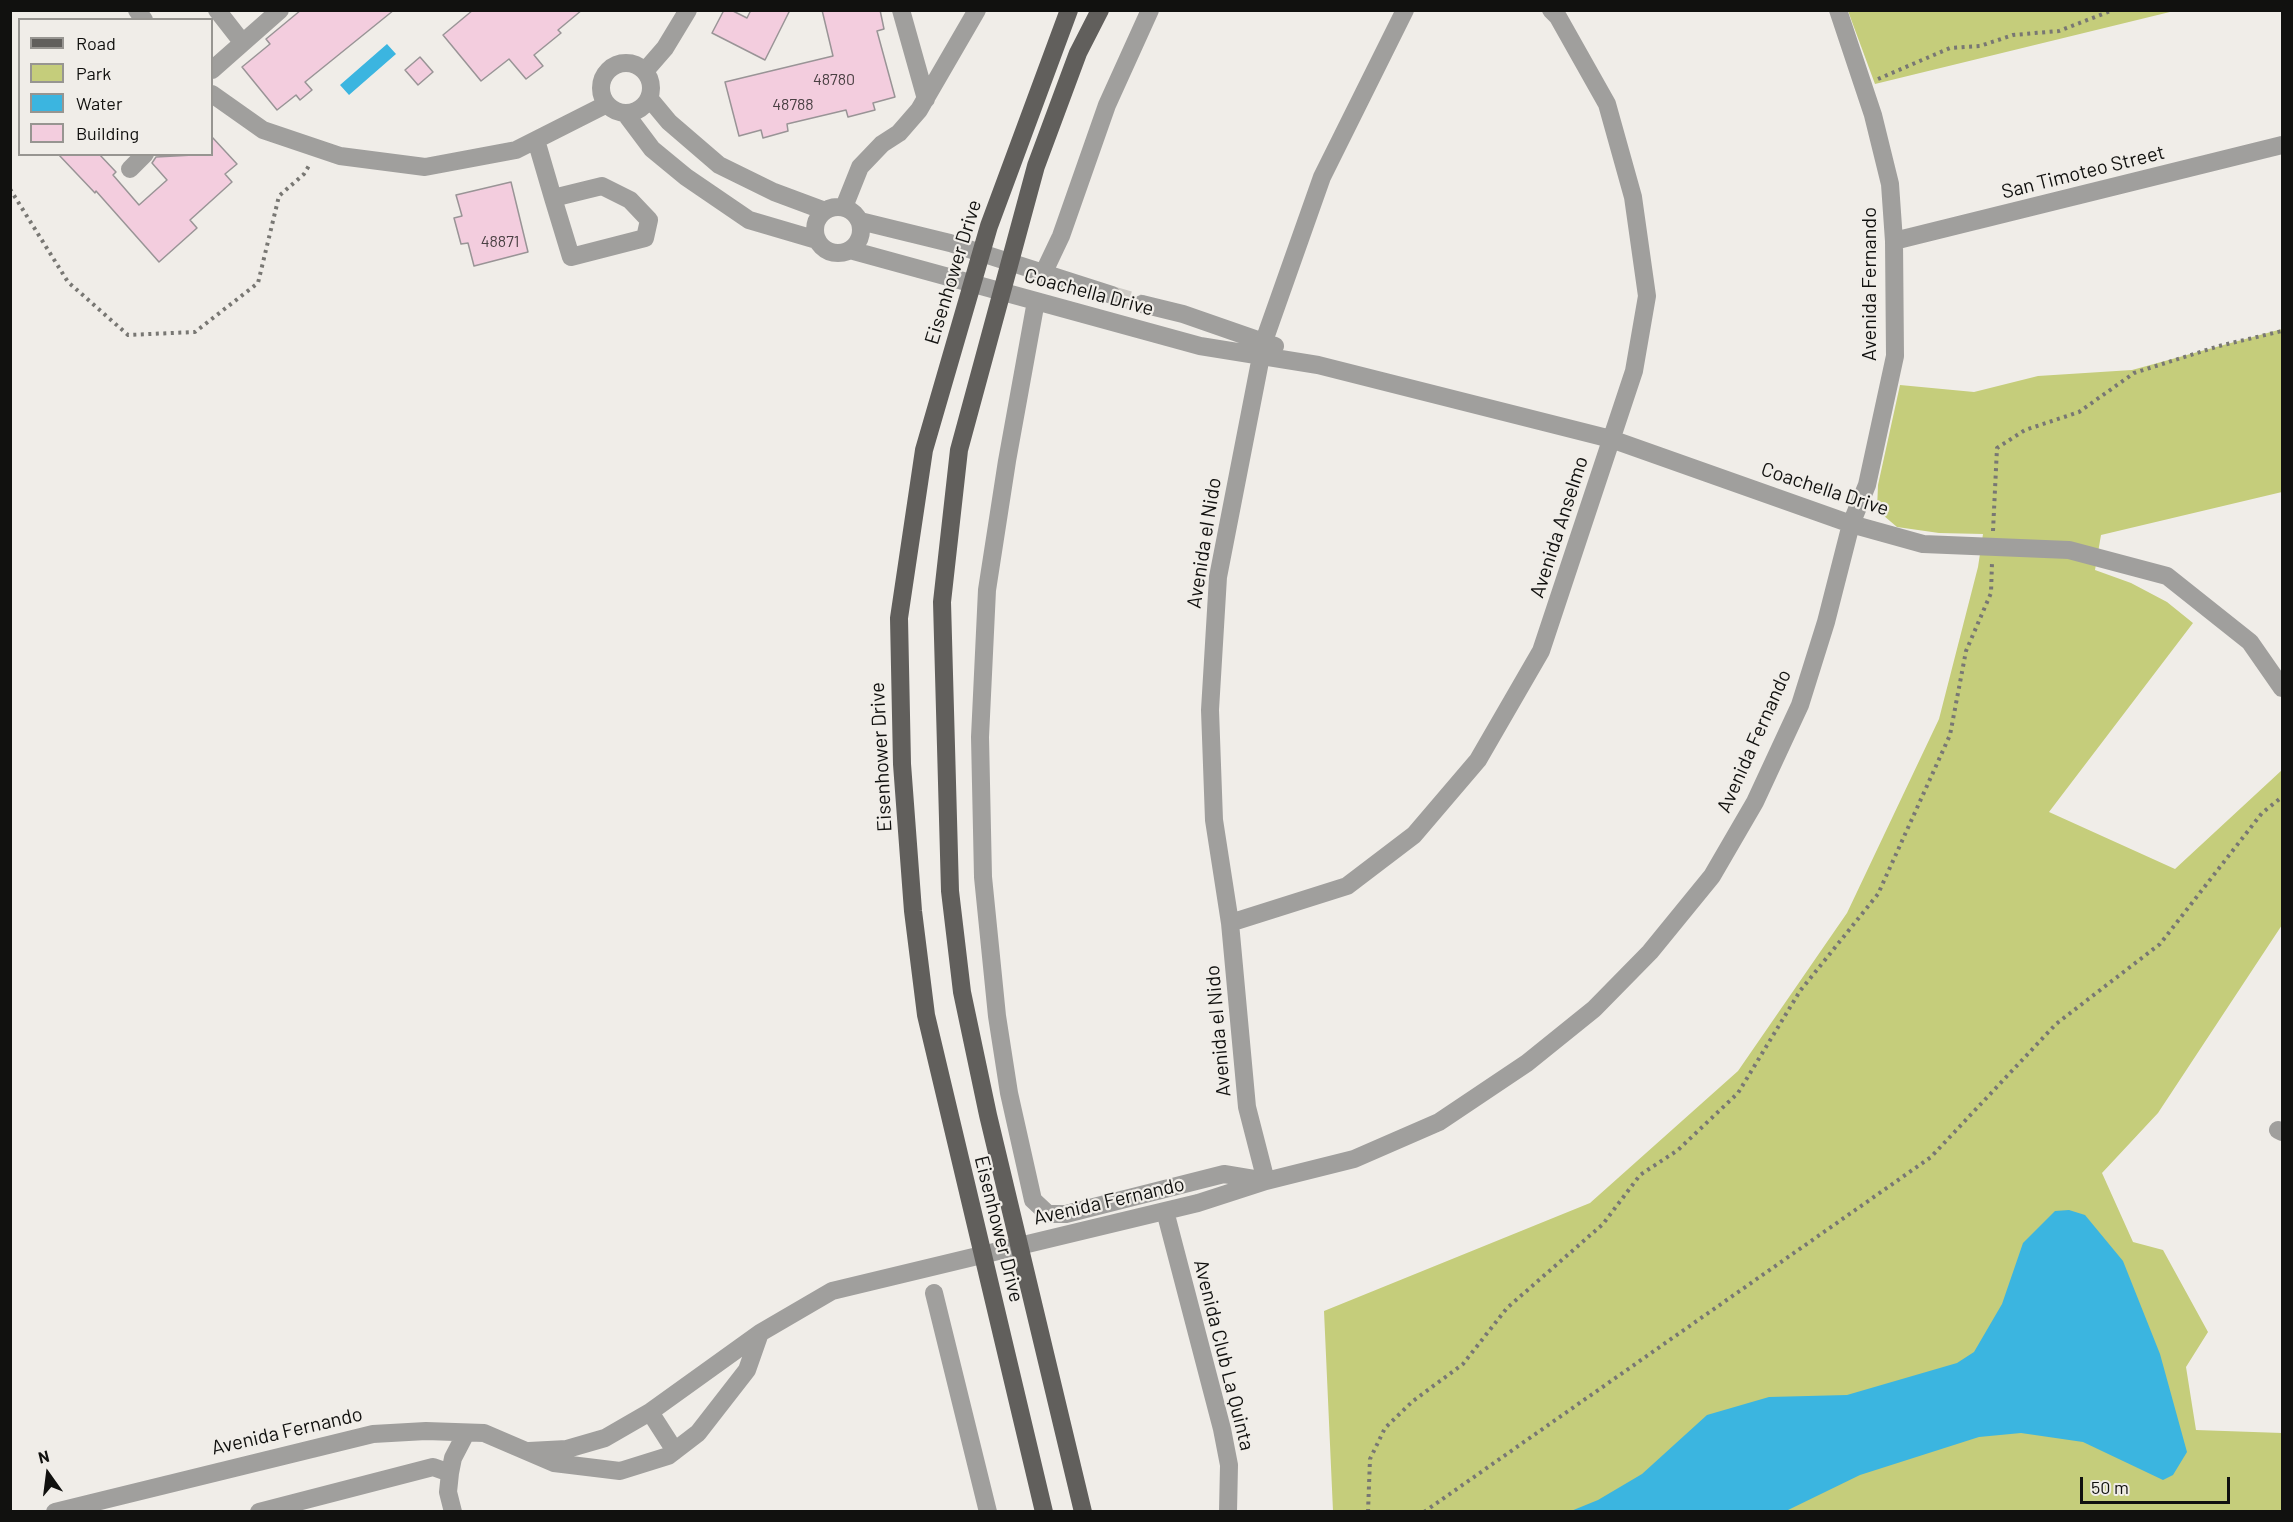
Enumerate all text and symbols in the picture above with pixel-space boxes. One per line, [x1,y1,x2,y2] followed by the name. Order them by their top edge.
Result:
[18,18,213,156] legend
[76,32,116,54] text: Road
[76,62,111,84] text: Park
[813,70,855,90] house number: 48780
[76,92,123,114] text: Water
[772,95,814,115] house number: 48788
[76,122,139,144] text: Building
[1999,140,2167,204] street label: San Timoteo Street
[920,197,986,347] street label: Eisenhower Drive
[1857,207,1881,361] street label: Avenida Fernando
[481,232,519,252] house number: 48871
[1022,263,1156,321] street label: Coachella Drive
[1525,453,1593,601] street label: Avenida Anselmo
[1758,457,1892,521] street label: Coachella Drive
[1182,476,1226,610] street label: Avenida el Nido
[1712,666,1796,816] street label: Avenida Fernando
[865,681,897,833] street label: Eisenhower Drive
[1200,964,1236,1098] street label: Avenida el Nido
[969,1153,1029,1305] street label: Eisenhower Drive
[1031,1172,1187,1230] street label: Avenida Fernando
[1189,1257,1259,1453] street label: Avenida Club La Quinta
[209,1402,365,1460] street label: Avenida Fernando
[18,1444,78,1504] north arrow
[36,1446,51,1467] text: N
[2083,1465,2233,1503] scale bar
[2091,1476,2129,1498] text: 50 m

